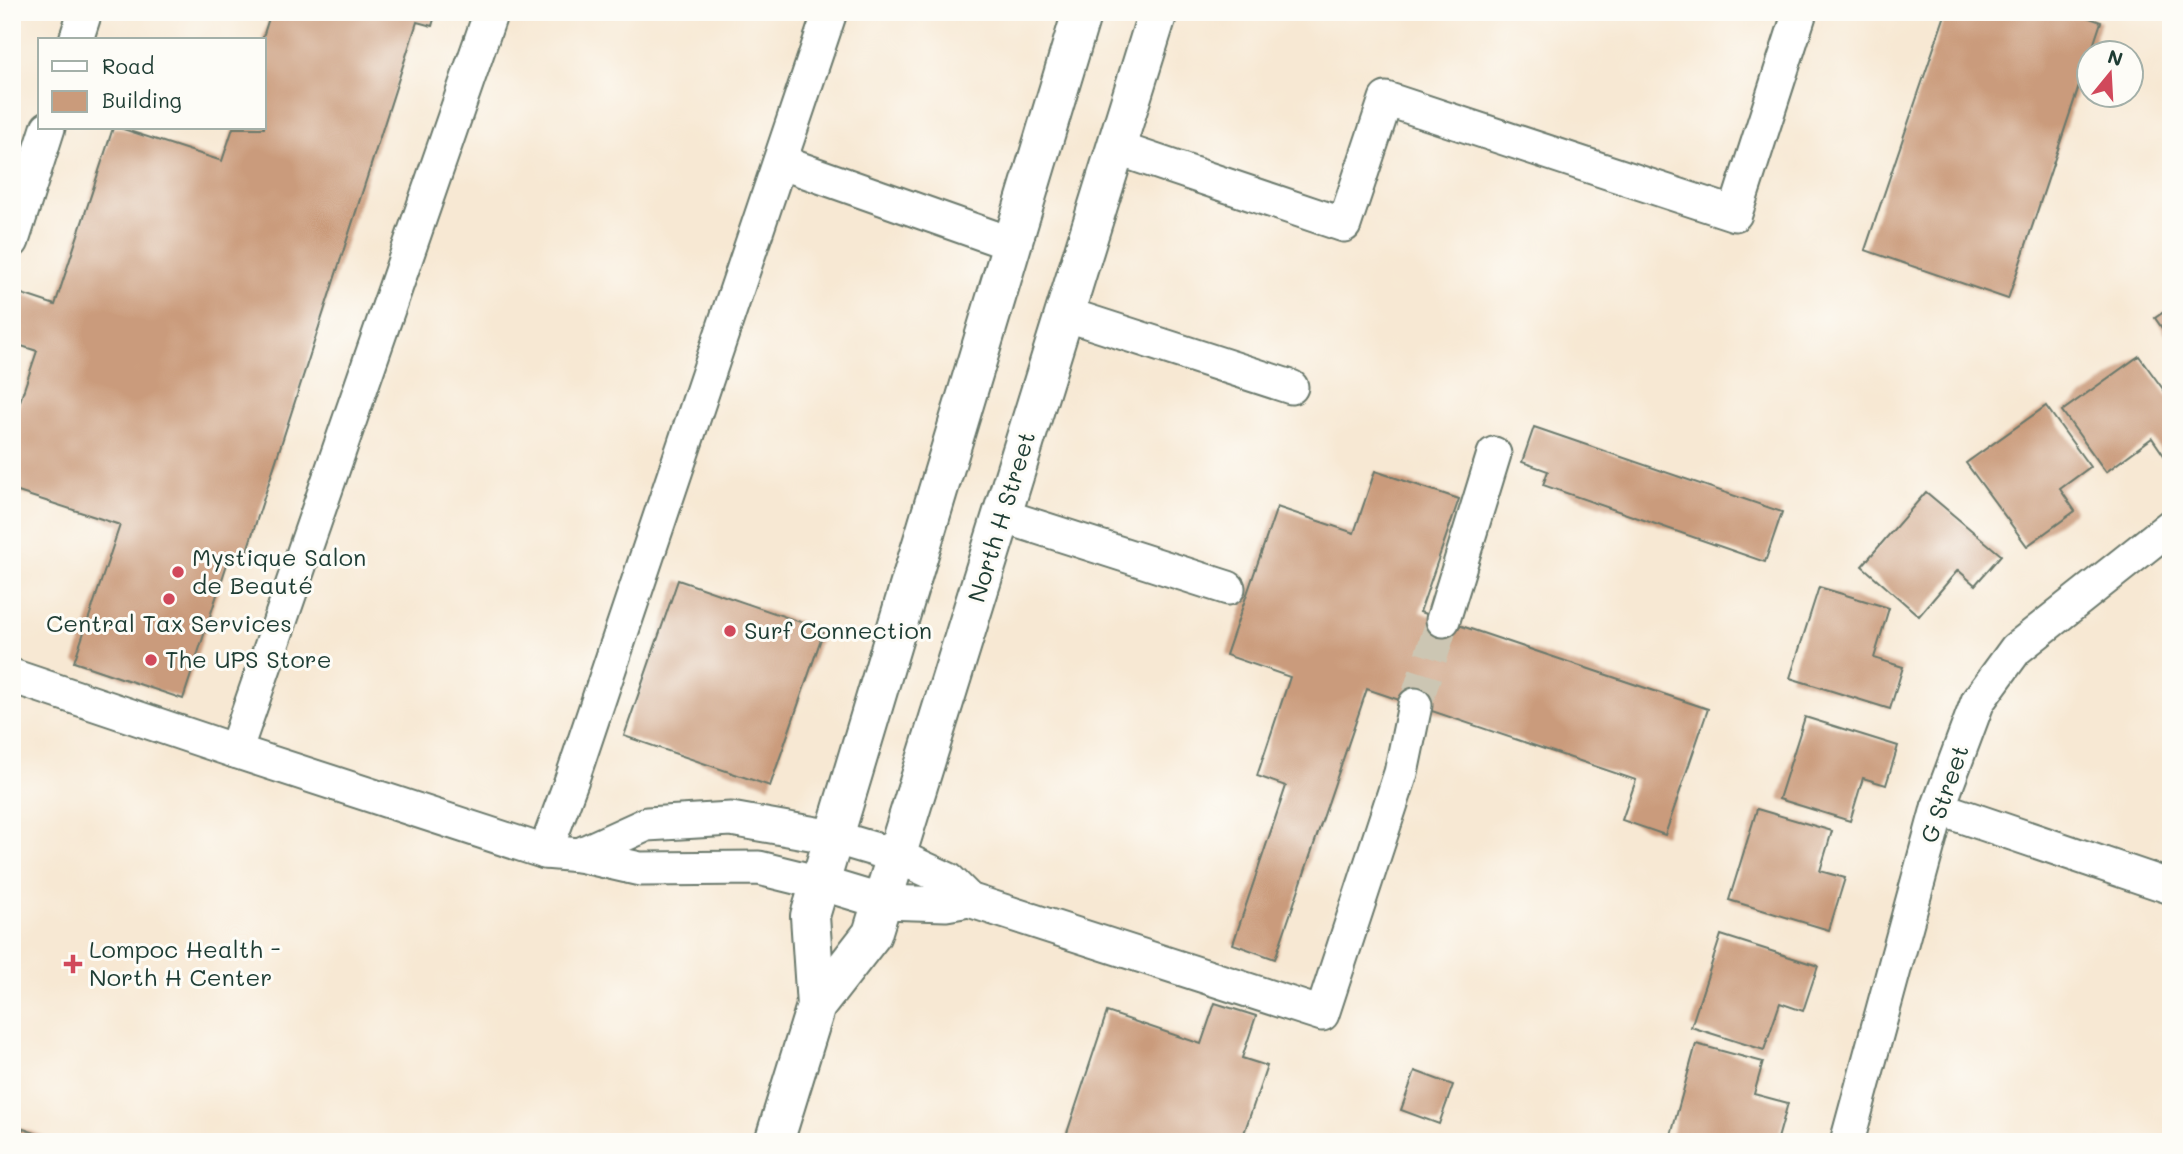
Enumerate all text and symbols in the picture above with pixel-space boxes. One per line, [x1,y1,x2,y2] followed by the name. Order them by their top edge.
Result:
[38,38,266,130] legend
[2074,38,2144,108] north arrow
[2105,43,2126,71] text: N
[102,52,154,79] text: Road
[102,86,182,113] text: Building
[960,427,1041,606] street label: North H Street
[192,541,366,600] place label: Mystique Salon de Beauté
[170,564,186,580] marker: Mystique Salon de Beauté
[161,591,177,607] marker: Central Tax Services
[46,607,292,638] place label: Central Tax Services
[744,614,932,645] place label: Surf Connection
[722,623,738,639] marker: Surf Connection
[165,643,332,674] place label: The UPS Store
[143,652,159,668] marker: The UPS Store
[1912,740,1975,847] street label: G Street
[89,933,281,992] place label: Lompoc Health - North H Center
[63,954,83,974] marker: Lompoc Health - North H Center

